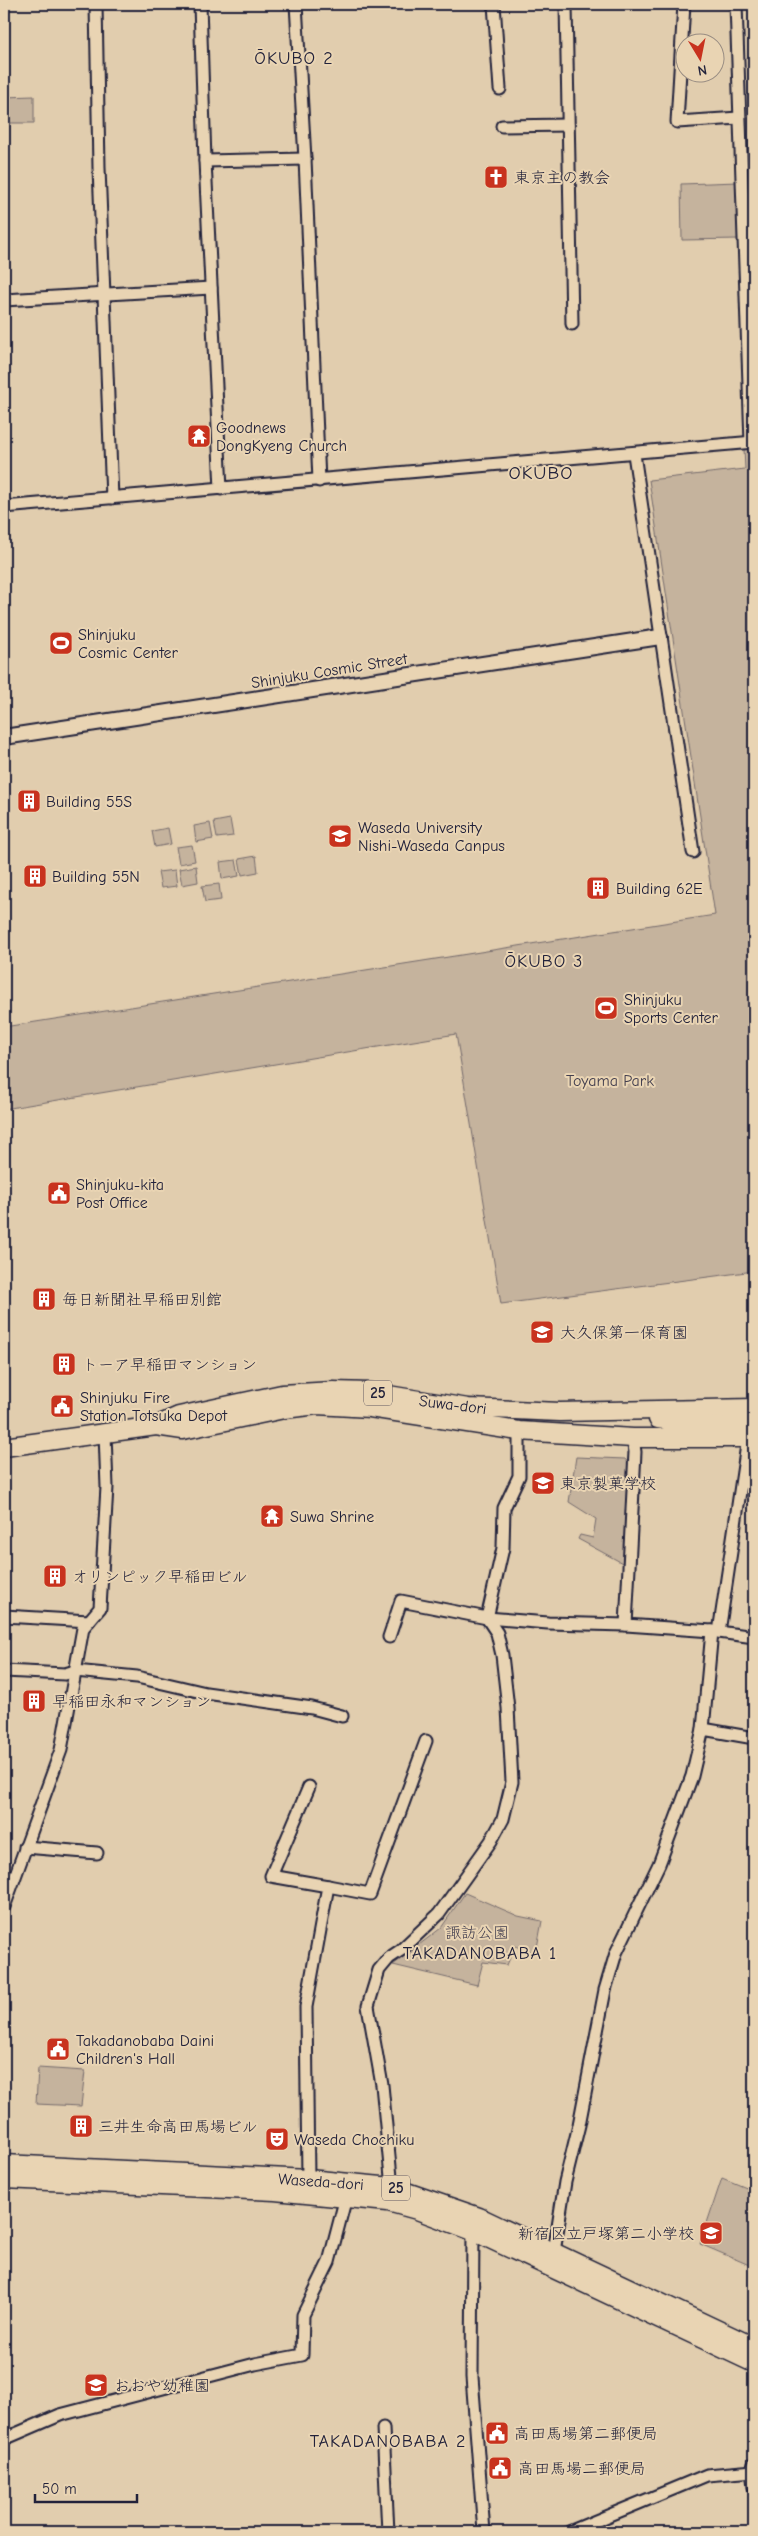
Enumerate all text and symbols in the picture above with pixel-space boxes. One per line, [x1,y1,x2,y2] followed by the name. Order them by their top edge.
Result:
[676,32,726,82] north arrow
[254,48,334,69] district label: ŌKUBO 2
[696,61,708,79] text: N
[483,164,509,190] church icon: 東京主の教会
[514,169,610,187] place label: 東京主の教会
[216,419,347,455] place label: Goodnews DongKyeng Church
[186,423,212,449] temple icon: Goodnews DongKyeng Church
[509,462,573,484] district label: OKUBO
[78,626,179,662] place label: Shinjuku Cosmic Center
[48,630,74,656] sports icon: Shinjuku Cosmic Center
[250,650,409,692] street label: Shinjuku Cosmic Street
[16,788,42,814] building icon: Building 55S
[46,793,132,811] place label: Building 55S
[358,819,505,855] place label: Waseda University Nishi-Waseda Canpus
[327,823,353,849] school or university icon: Waseda University Nishi-Waseda Canpus
[22,863,48,889] building icon: Building 55N
[52,868,140,886] place label: Building 55N
[585,875,611,901] building icon: Building 62E
[616,880,703,898] place label: Building 62E
[505,951,583,972] district label: ŌKUBO 3
[624,991,719,1027] place label: Shinjuku Sports Center
[593,995,619,1021] sports icon: Shinjuku Sports Center
[566,1072,654,1090] park label: Toyama Park
[76,1176,164,1212] place label: Shinjuku-kita Post Office
[46,1180,72,1206] public building icon: Shinjuku-kita Post Office
[31,1286,57,1312] building icon: 毎日新聞社早稲田別館
[62,1291,222,1309] place label: 毎日新聞社早稲田別館
[529,1319,555,1345] school or university icon: 大久保第一保育園
[560,1324,688,1342] place label: 大久保第一保育園
[51,1351,77,1377] building icon: トーア早稲田マンション
[82,1356,257,1374] place label: トーア早稲田マンション
[364,1380,392,1406] road number: 25
[80,1389,228,1425] place label: Shinjuku Fire Station Totsuka Depot
[418,1392,488,1418] street label: Suwa-dori
[49,1393,75,1419] public building icon: Shinjuku Fire Station Totsuka Depot
[530,1470,556,1496] school or university icon: 東京製菓学校
[560,1475,656,1493] place label: 東京製菓学校
[259,1503,285,1529] temple icon: Suwa Shrine
[290,1508,374,1526] place label: Suwa Shrine
[42,1563,68,1589] building icon: オリンピック早稲田ビル
[72,1568,248,1586] place label: オリンピック早稲田ビル
[21,1688,47,1714] building icon: 早稲田永和マンション
[52,1693,211,1711] place label: 早稲田永和マンション
[445,1924,509,1942] park label: 諏訪公園
[403,1943,557,1964] district label: TAKADANOBABA 1
[76,2032,214,2068] place label: Takadanobaba Daini Children's Hall
[45,2036,71,2062] public building icon: Takadanobaba Daini Children's Hall
[68,2113,94,2139] building icon: 三井生命高田馬場ビル
[98,2118,258,2136] place label: 三井生命高田馬場ビル
[264,2126,290,2152] theatre icon: Waseda Chochiku
[294,2131,414,2149] place label: Waseda Chochiku
[278,2170,364,2194] street label: Waseda-dori
[382,2176,410,2200] road number: 25
[698,2220,724,2246] school or university icon: 新宿区立戸塚第二小学校
[518,2225,694,2243] place label: 新宿区立戸塚第二小学校
[83,2372,109,2398] school or university icon: おおや幼稚園
[114,2377,210,2395] place label: おおや幼稚園
[484,2420,510,2446] public building icon: 高田馬場第二郵便局
[514,2425,658,2443] place label: 高田馬場第二郵便局
[310,2431,466,2452] district label: TAKADANOBABA 2
[487,2455,513,2481] public building icon: 高田馬場二郵便局
[518,2460,646,2478] place label: 高田馬場二郵便局
[35,2471,138,2503] scale bar
[42,2480,77,2498] text: 50 m

